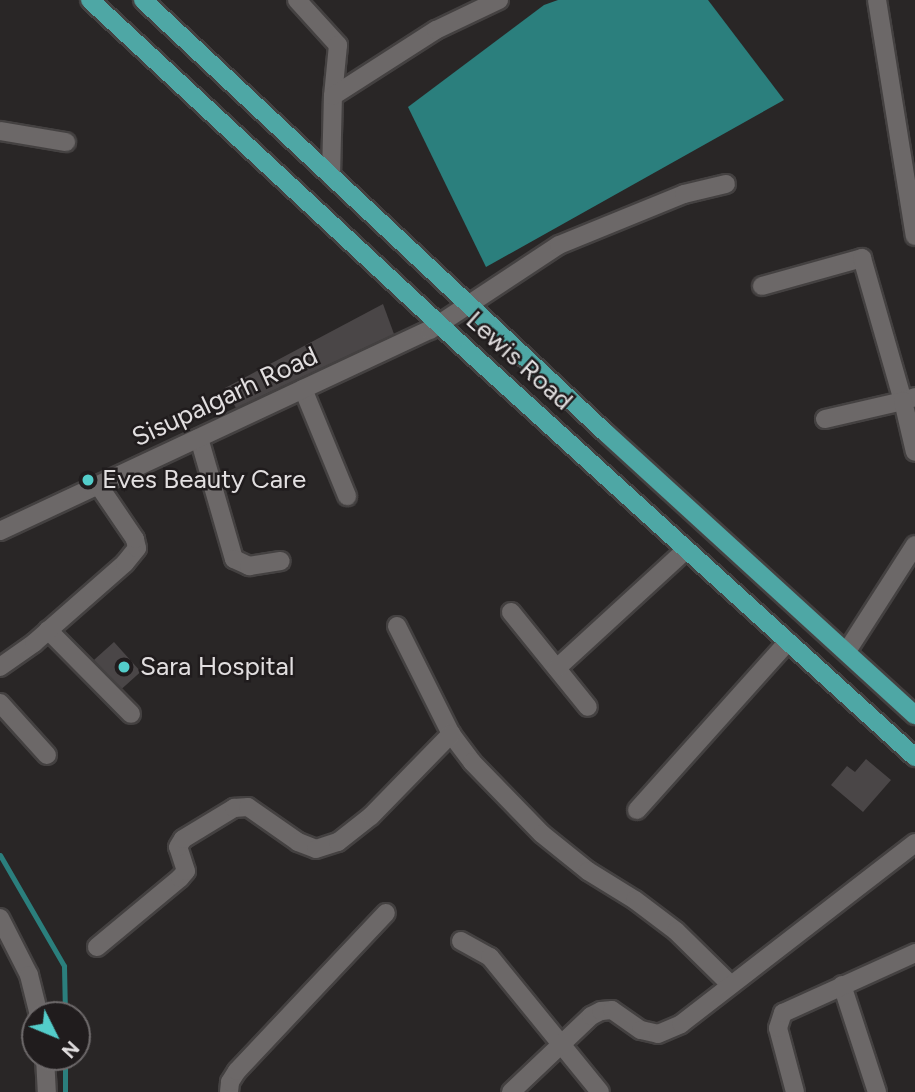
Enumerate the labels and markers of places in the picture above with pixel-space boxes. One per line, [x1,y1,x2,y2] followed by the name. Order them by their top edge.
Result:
[102,464,306,496] place label: Eves Beauty Care
[80,472,96,488] marker: Eves Beauty Care
[140,651,295,683] place label: Sara Hospital
[114,657,134,677] marker: Sara Hospital

